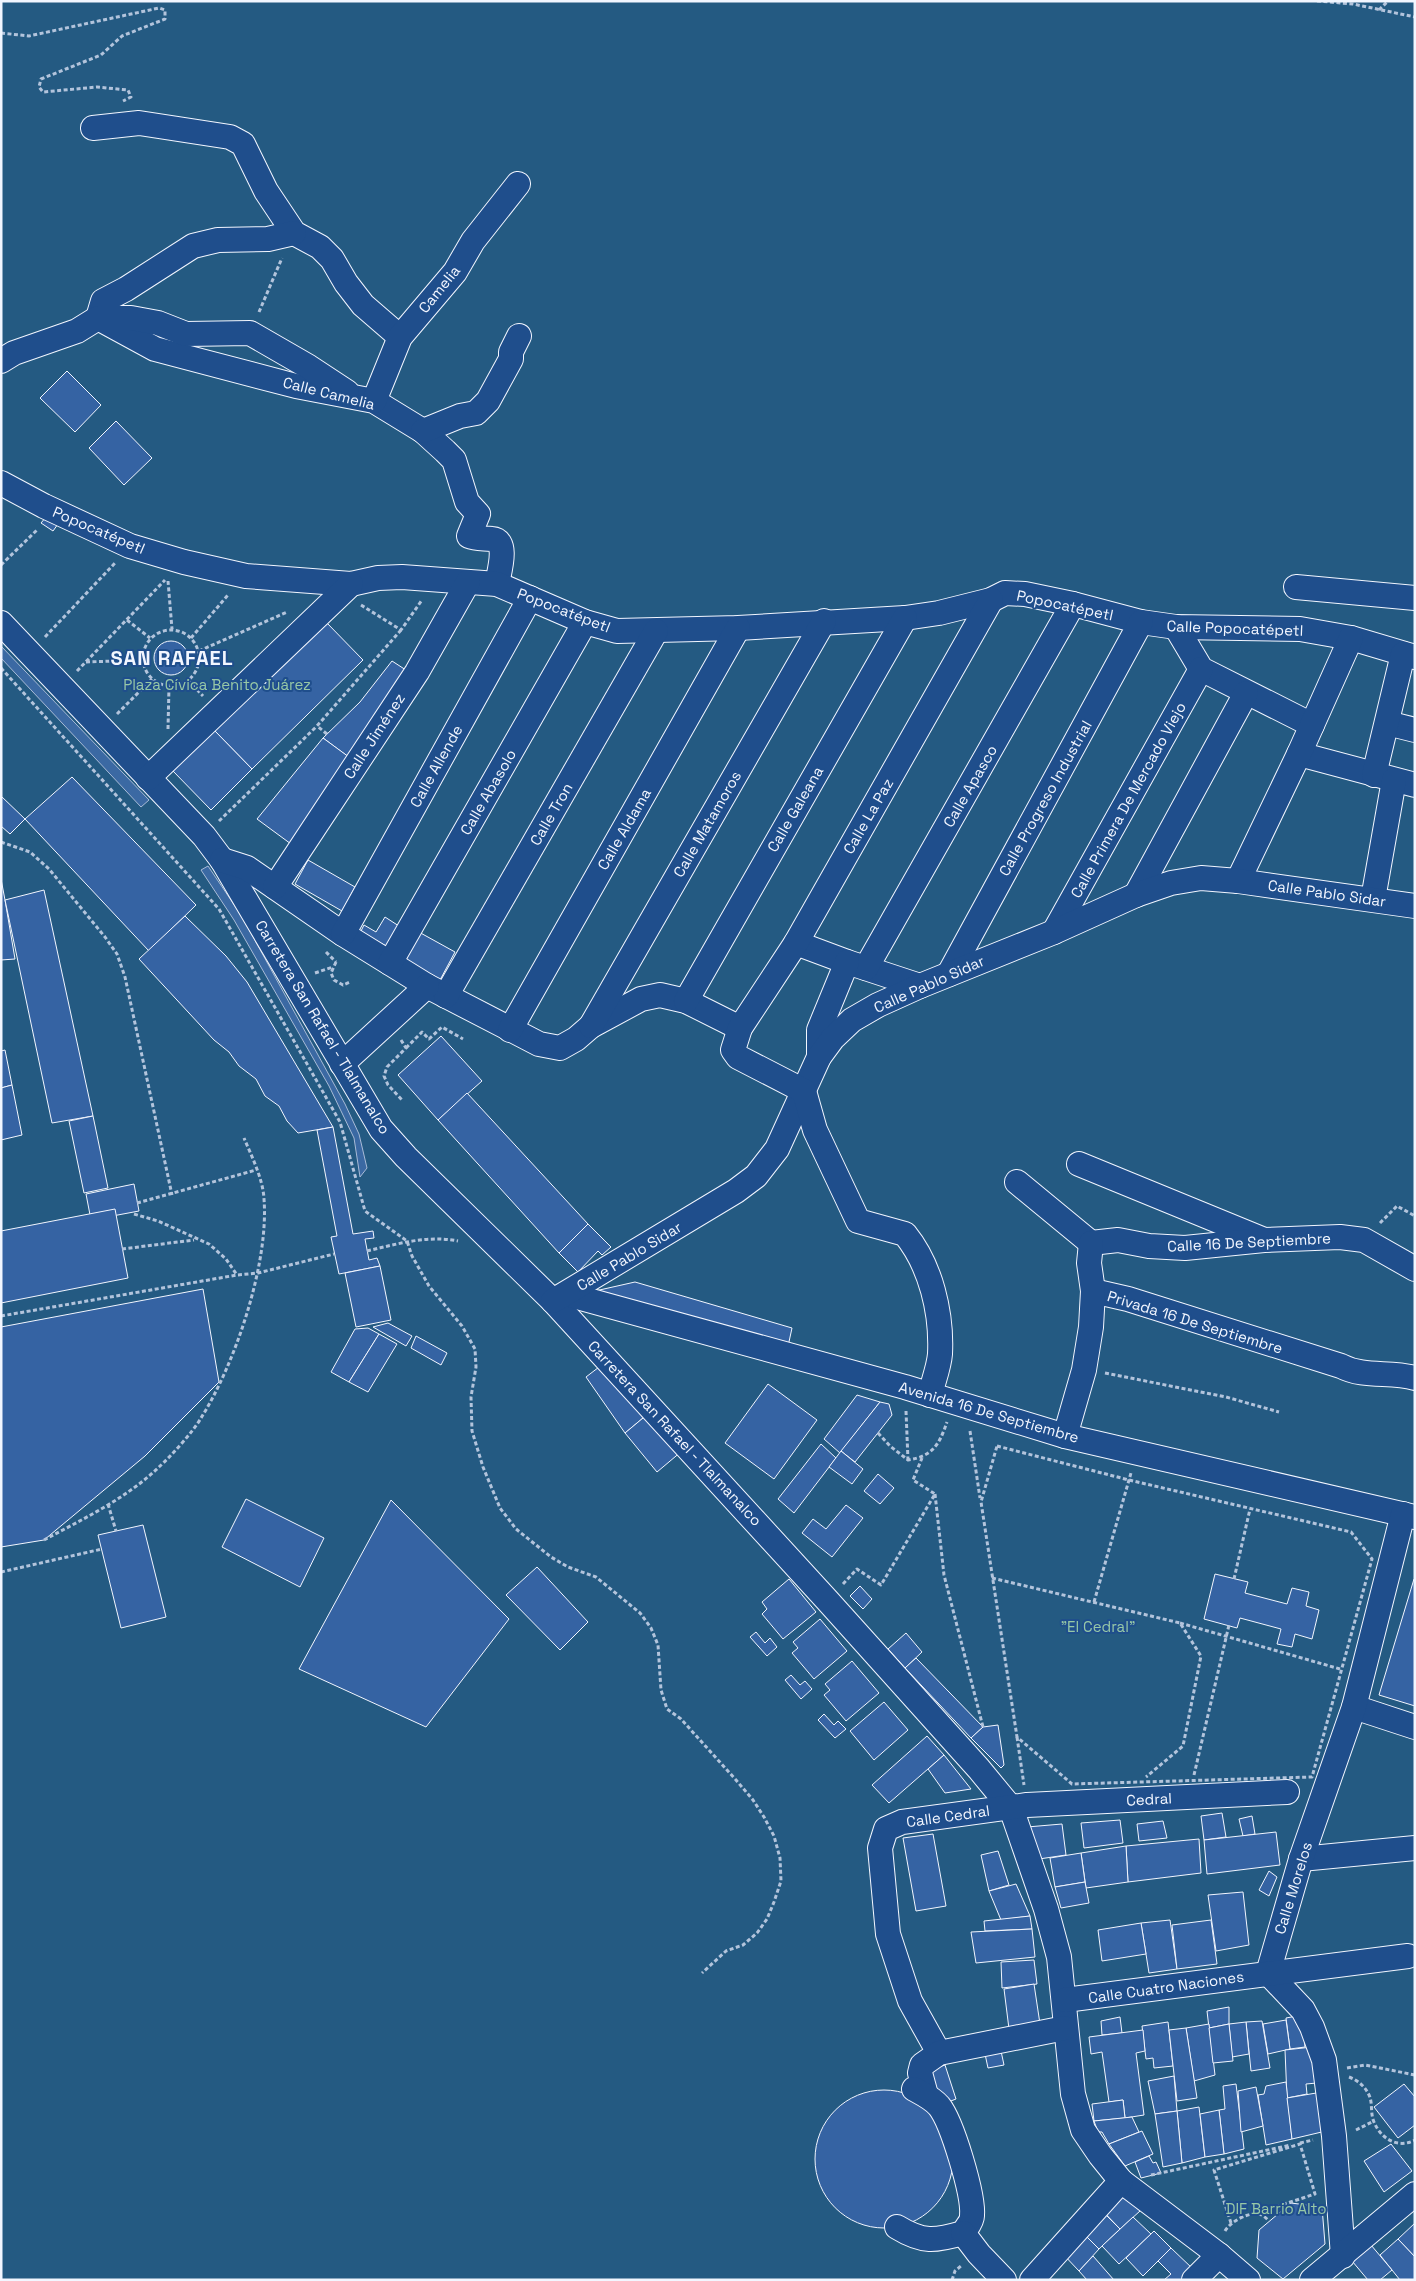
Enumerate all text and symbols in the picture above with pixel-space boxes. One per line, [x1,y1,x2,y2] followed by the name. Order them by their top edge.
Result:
[414,261,464,317] street label: Camelia
[281,372,377,414] street label: Calle Camelia
[50,502,148,558] street label: Popocatépetl
[515,583,613,637] street label: Popocatépetl
[1015,585,1115,625] street label: Popocatépetl
[1166,616,1304,640] street label: Calle Popocatépetl
[111,645,234,671] district label: SAN RAFAEL
[123,675,311,694] park label: Plaza Cívica Benito Juárez
[339,690,409,782] street label: Calle Jiménez
[1066,699,1190,901] street label: Calle Primera De Mercado Viejo
[994,717,1096,879] street label: Calle Progreso Industrial
[405,721,467,811] street label: Calle Allende
[939,741,1001,831] street label: Calle Apasco
[456,746,520,838] street label: Calle Abasolo
[763,762,827,855] street label: Calle Galeana
[669,767,745,881] street label: Calle Matamoros
[839,775,897,857] street label: Calle La Paz
[525,779,577,849] street label: Calle Tron
[593,784,655,873] street label: Calle Aldama
[1267,875,1388,911] street label: Calle Pablo Sidar
[251,916,395,1138] street label: Carretera San Rafael - Tlalmanalco
[871,951,988,1017] street label: Calle Pablo Sidar
[573,1217,685,1295] street label: Calle Pablo Sidar
[1167,1228,1332,1256] street label: Calle 16 De Septiembre
[1105,1286,1285,1358] street label: Privada 16 De Septiembre
[584,1336,766,1530] street label: Carretera San Rafael - Tlalmanalco
[897,1377,1081,1447] street label: Avenida 16 De Septiembre
[1061,1617,1135,1636] park label: "El Cedral"
[1126,1788,1172,1810] street label: Cedral
[905,1801,991,1831] street label: Calle Cedral
[1270,1839,1316,1937] street label: Calle Morelos
[1087,1967,1245,2007] street label: Calle Cuatro Naciones
[1225,2199,1327,2218] park label: DIF Barrio Alto

